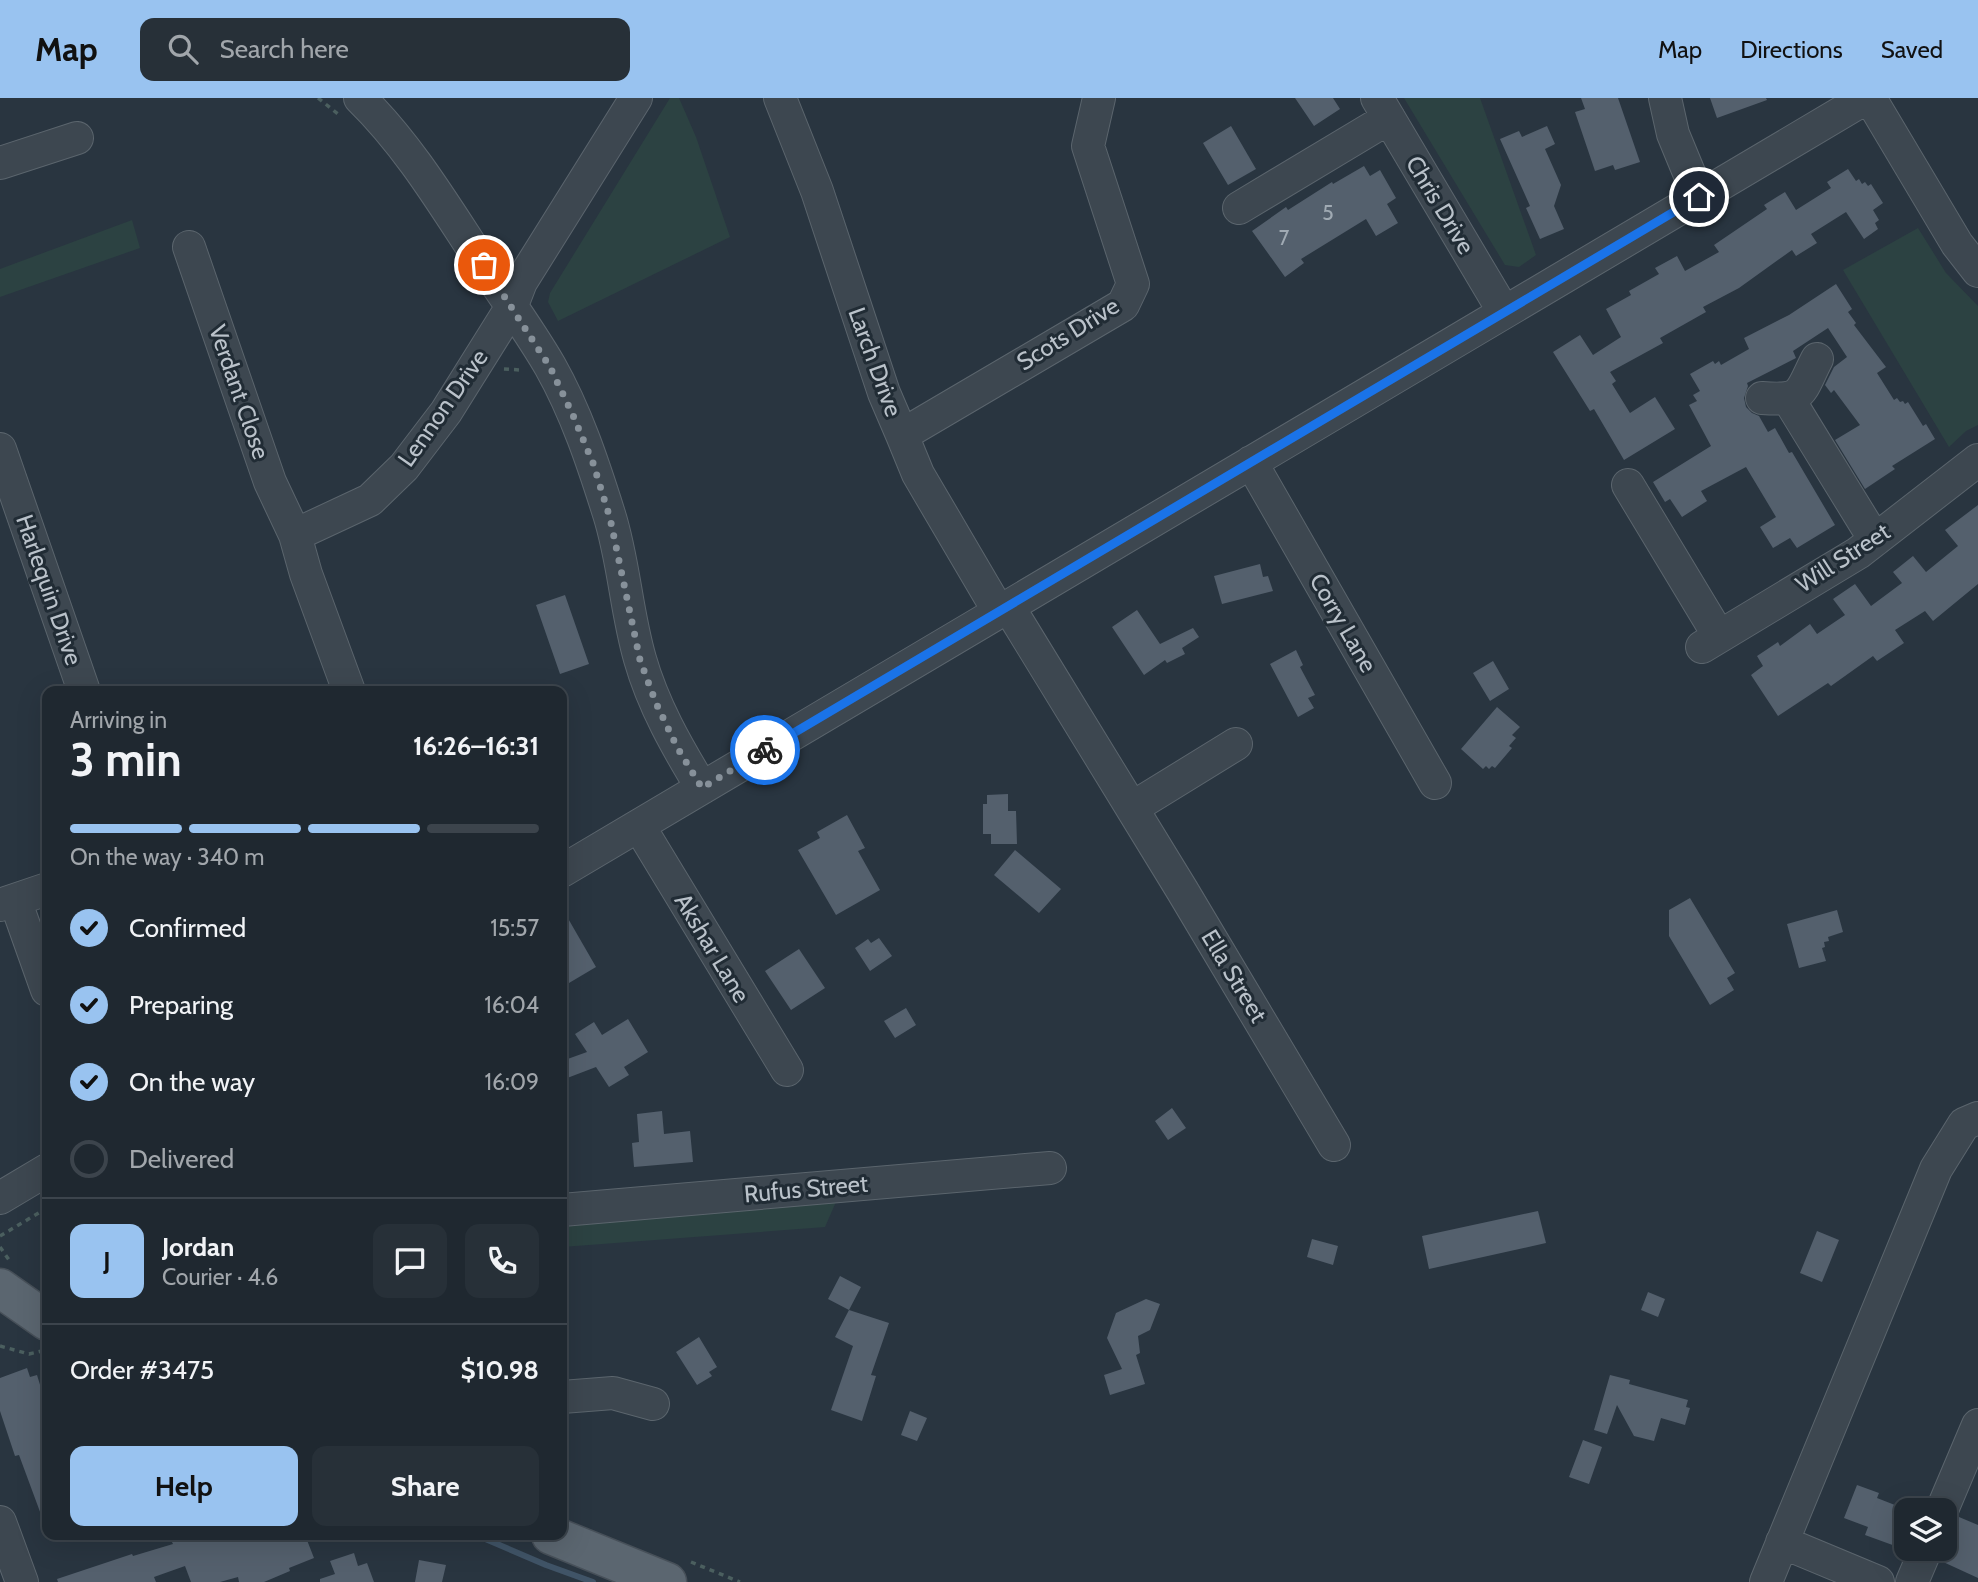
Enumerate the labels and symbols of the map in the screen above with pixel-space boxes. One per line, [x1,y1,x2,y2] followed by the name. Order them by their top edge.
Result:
[1400,150,1481,259] street label: Chris Drive
[1669,167,1729,227] pin
[1322,200,1334,225] house number: 5
[1279,225,1290,250] house number: 7
[454,235,514,295] pin
[1011,291,1124,376] street label: Scots Drive
[842,303,909,420] street label: Larch Drive
[203,321,276,463] street label: Verdant Close
[391,343,494,472] street label: Lennon Drive
[10,511,89,669] street label: Harlequin Drive
[1790,517,1895,599] street label: Will Street
[1303,568,1383,677] street label: Corry Lane
[730,715,800,785] courier
[669,888,756,1008] street label: Akshar Lane
[1195,924,1273,1027] street label: Ella Street
[743,1169,869,1208] street label: Rufus Street

